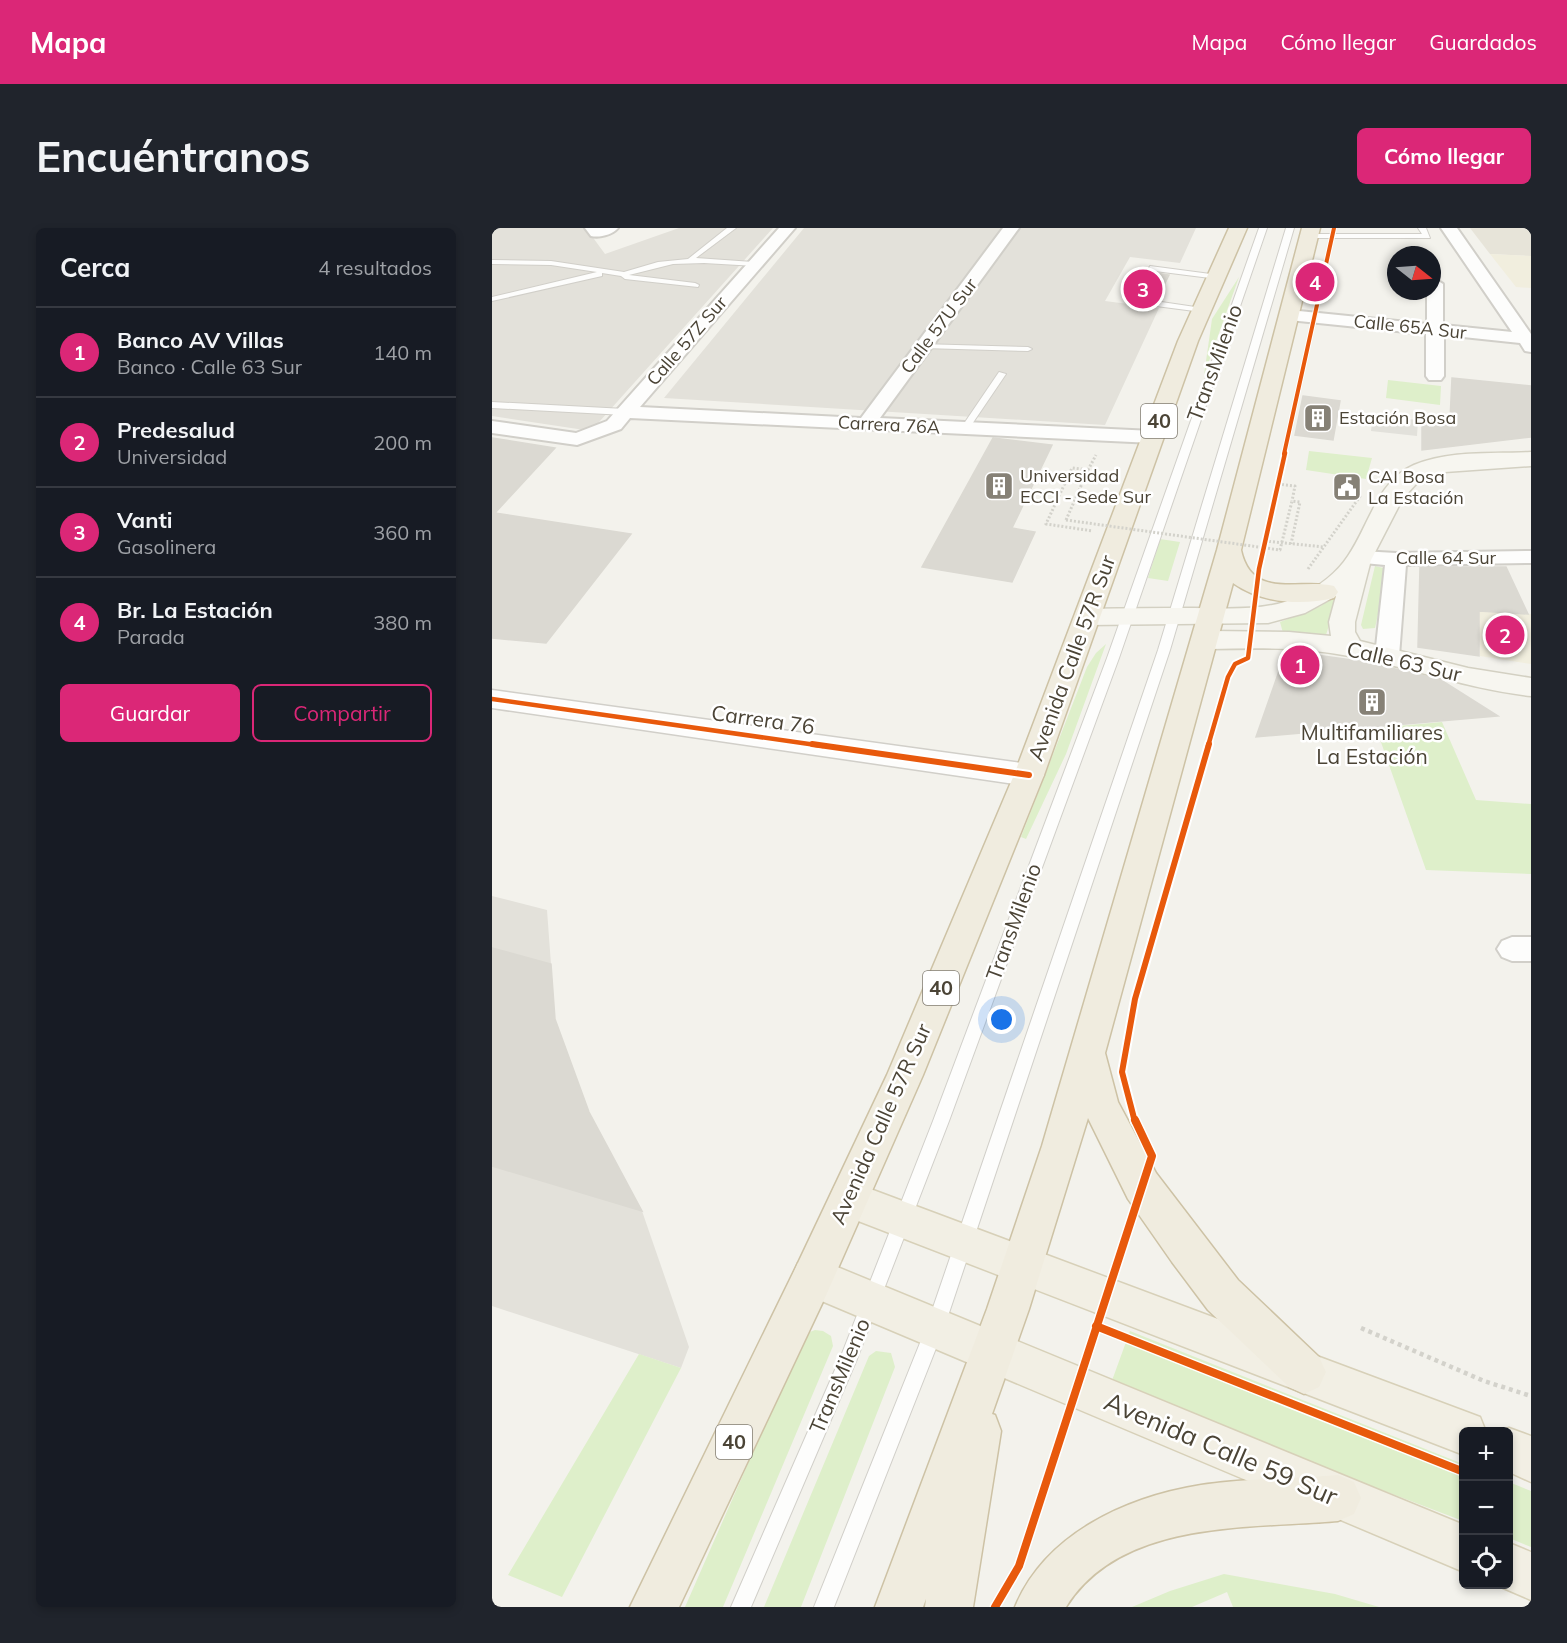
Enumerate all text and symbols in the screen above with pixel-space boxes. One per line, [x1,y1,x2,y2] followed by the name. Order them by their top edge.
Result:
[30,25,106,60] text: Mapa
[1192,29,1247,55] text: Mapa
[1280,29,1396,55] text: Cómo llegar
[1429,29,1537,55] text: Guardados
[1357,128,1531,184] button: Cómo llegar
[36,130,310,183] text: Encuéntranos
[1387,246,1441,300] north arrow
[60,251,130,284] text: Cerca
[318,255,432,280] text: 4 resultados
[1296,260,1334,304] pin: 4
[1124,266,1162,312] pin: 3
[895,273,982,378] street label: Calle 57U Sur
[642,291,732,390] street label: Calle 57Z Sur
[1181,301,1247,425] street label: TransMilenio
[1352,309,1468,344] street label: Calle 65A Sur
[117,326,284,354] text: Banco AV Villas
[74,340,86,365] text: 1
[373,340,432,365] text: 140 m
[117,354,302,379] text: Banco · Calle 63 Sur
[1302,402,1334,434] building icon: Estación Bosa
[1141,404,1177,438] road number: 40
[1339,406,1456,429] place label: Estación Bosa
[837,410,941,439] street label: Carrera 76A
[117,416,235,444] text: Predesalud
[74,430,86,455] text: 2
[373,430,432,455] text: 200 m
[117,444,227,469] text: Universidad
[1020,464,1151,508] place label: Universidad ECCI - Sede Sur
[1368,465,1464,509] place label: CAI Bosa La Estación
[983,470,1015,502] building icon: Universidad ECCI - Sede Sur
[1331,471,1363,503] public building icon: CAI Bosa La Estación
[117,506,173,534] text: Vanti
[74,520,86,545] text: 3
[373,520,432,545] text: 360 m
[117,534,216,559] text: Gasolinera
[1396,546,1497,569] street label: Calle 64 Sur
[1022,551,1120,764] street label: Avenida Calle 57R Sur
[117,596,273,624] text: Br. La Estación
[74,610,86,635] text: 4
[373,610,432,635] text: 380 m
[1486,612,1524,658] pin: 2
[117,624,185,649] text: Parada
[1344,635,1465,687] street label: Calle 63 Sur
[1280,642,1320,688] pin: 1
[60,684,240,742] button: Guardar
[252,684,432,742] button: Compartir
[1356,686,1388,718] building icon: Multifamiliares La Estación
[710,699,816,739] street label: Carrera 76
[1301,719,1443,769] place label: Multifamiliares La Estación
[980,860,1046,984] street label: TransMilenio
[923,971,959,1005] road number: 40
[987,1005,1016,1034] your location
[824,1019,936,1228] street label: Avenida Calle 57R Sur
[803,1314,875,1437] street label: TransMilenio
[1099,1384,1343,1513] street label: Avenida Calle 59 Sur
[716,1425,752,1459] road number: 40
[1459,1427,1513,1589] map controls
[1459,1427,1513,1481] button: +
[1459,1481,1513,1535] button: −
[1459,1535,1513,1589] button: locate

